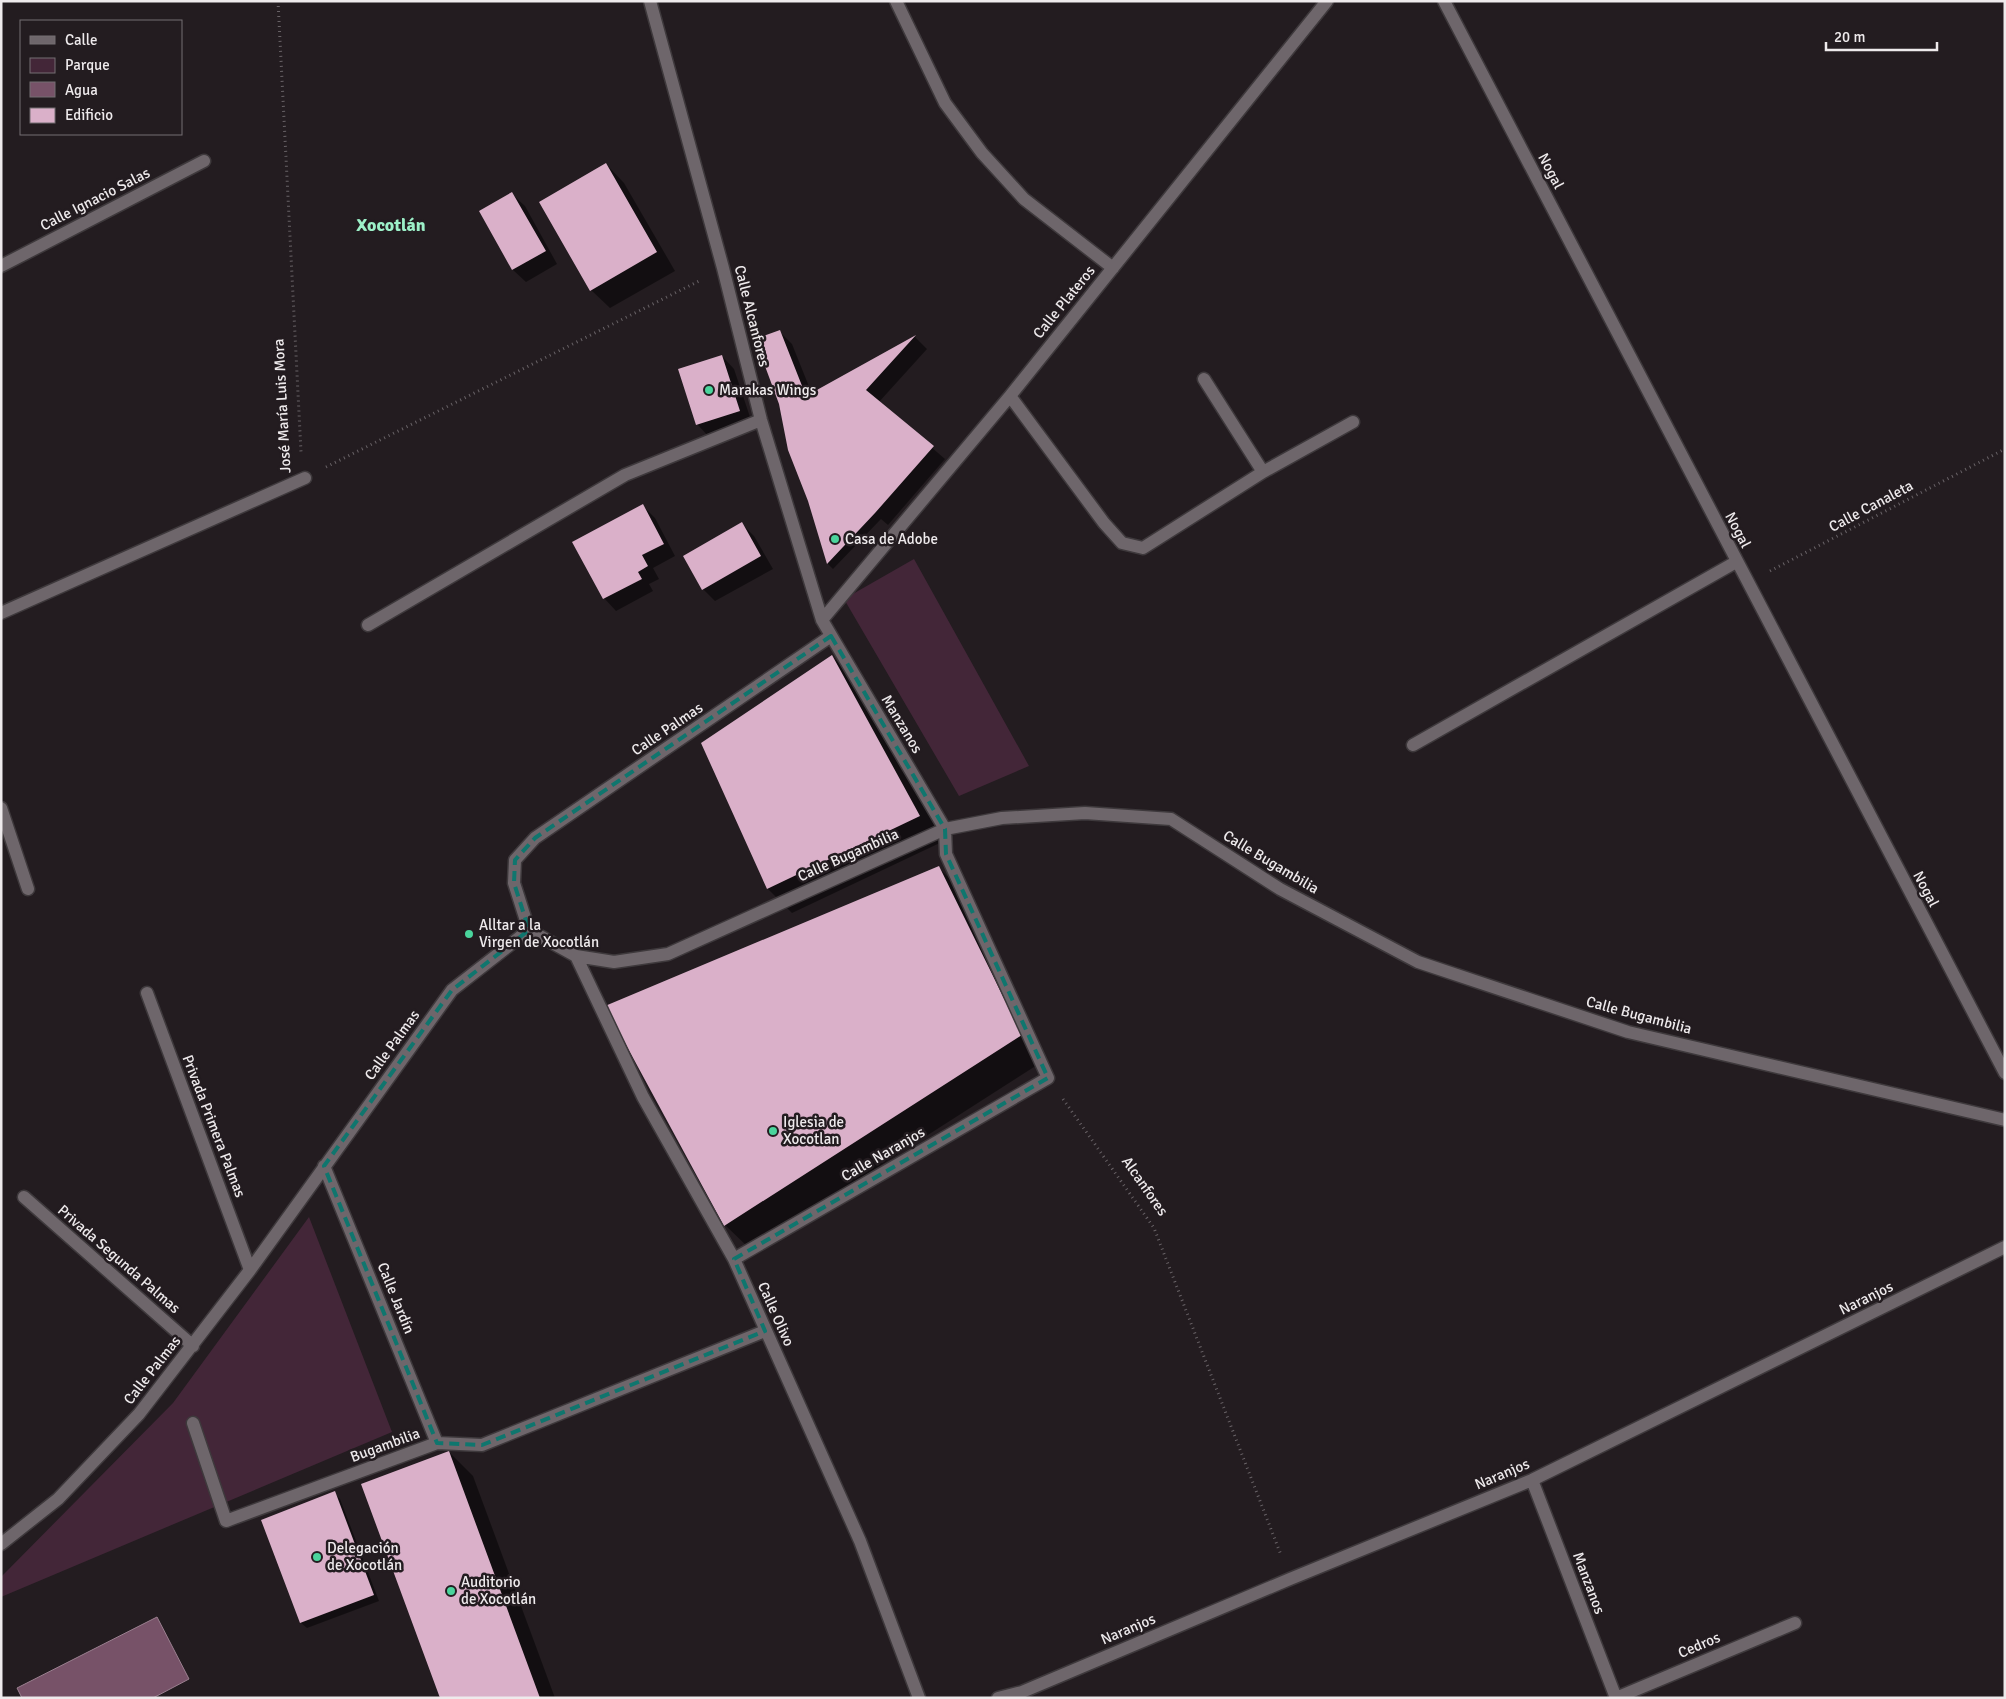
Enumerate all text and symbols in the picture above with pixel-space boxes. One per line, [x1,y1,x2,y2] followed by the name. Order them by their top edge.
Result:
[20,20,182,135] legend
[1826,20,1937,52] scale bar
[1834,28,1865,46] text: 20 m
[65,31,98,49] text: Calle
[65,56,110,74] text: Parque
[65,81,98,99] text: Agua
[65,106,113,124] text: Edificio
[1534,150,1568,192] street label: Nogal
[37,163,153,234] street label: Calle Ignacio Salas
[356,214,426,236] district label: Xocotlán
[1029,262,1099,342] street label: Calle Plateros
[731,263,773,369] street label: Calle Alcanfores
[269,338,295,474] street label: José María Luis Mora
[719,381,817,399] place label: Marakas Wings
[703,384,715,396] marker: Marakas Wings
[1826,476,1916,536] street label: Calle Canaleta
[1721,509,1755,551] street label: Nogal
[845,530,938,548] place label: Casa de Adobe
[829,533,841,545] marker: Casa de Adobe
[878,692,927,757] street label: Manzanos
[628,698,706,759] street label: Calle Palmas
[795,825,901,885] street label: Calle Bugambilia
[1220,826,1322,898] street label: Calle Bugambilia
[1909,868,1943,910] street label: Nogal
[479,916,599,951] place label: Alltar a la Virgen de Xocotlán
[463,928,475,940] marker: Alltar a la Virgen de Xocotlán
[1584,992,1694,1038] street label: Calle Bugambilia
[361,1006,424,1084] street label: Calle Palmas
[178,1052,250,1200] street label: Privada Primera Palmas
[783,1113,844,1148] place label: Iglesia de Xocotlan
[838,1123,928,1185] street label: Calle Naranjos
[767,1125,779,1137] marker: Iglesia de Xocotlan
[1118,1153,1172,1219] street label: Alcanfores
[54,1201,184,1317] street label: Privada Segunda Palmas
[374,1260,418,1336] street label: Calle Jardín
[1836,1277,1896,1319] street label: Naranjos
[754,1279,798,1349] street label: Calle Olivo
[120,1332,185,1408] street label: Calle Palmas
[348,1424,422,1466] street label: Bugambilia
[1472,1454,1532,1494] street label: Naranjos
[327,1539,402,1574] place label: Delegación de Xocotlán
[1569,1550,1609,1617] street label: Manzanos
[311,1551,323,1563] marker: Delegación de Xocotlán
[461,1573,536,1608] place label: Auditorio de Xocotlán
[445,1585,457,1597] marker: Auditorio de Xocotlán
[1098,1609,1158,1649] street label: Naranjos
[1675,1628,1723,1662] street label: Cedros

